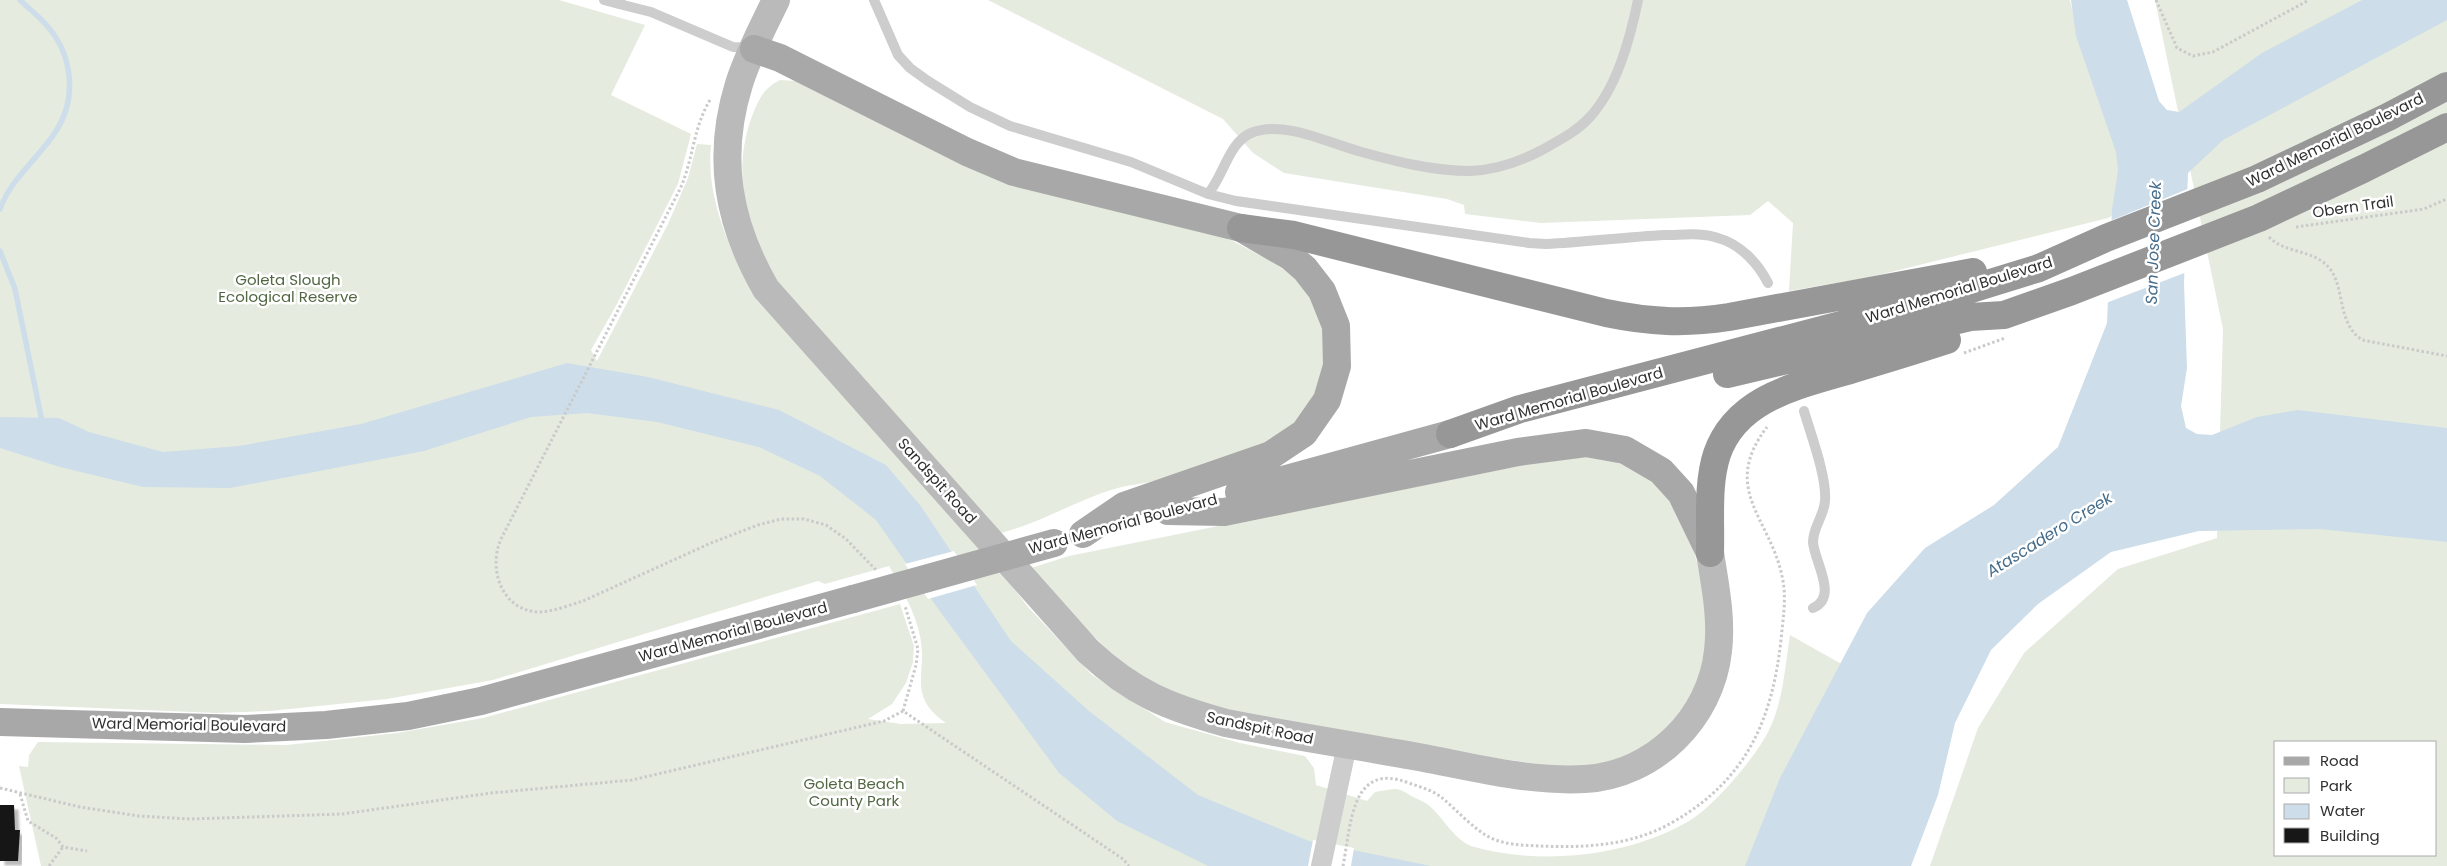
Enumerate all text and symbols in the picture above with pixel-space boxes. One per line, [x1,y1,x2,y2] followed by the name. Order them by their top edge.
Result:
[2243,87,2427,192] street label: Ward Memorial Boulevard
[2140,180,2167,305] water label: San Jose Creek
[2311,190,2395,223] street label: Obern Trail
[1863,251,2055,328] street label: Ward Memorial Boulevard
[218,269,358,307] park label: Goleta Slough Ecological Reserve
[1472,362,1665,435] street label: Ward Memorial Boulevard
[893,433,982,528] street label: Sandspit Road
[1981,486,2117,583] water label: Atascadero Creek
[1026,488,1220,559] street label: Ward Memorial Boulevard
[636,596,830,667] street label: Ward Memorial Boulevard
[1205,706,1316,749] street label: Sandspit Road
[92,712,286,737] street label: Ward Memorial Boulevard
[2274,741,2437,856] legend
[2320,750,2359,771] text: Road
[803,773,905,811] park label: Goleta Beach County Park
[2320,775,2352,796] text: Park
[2320,800,2366,821] text: Water
[2320,825,2380,846] text: Building

